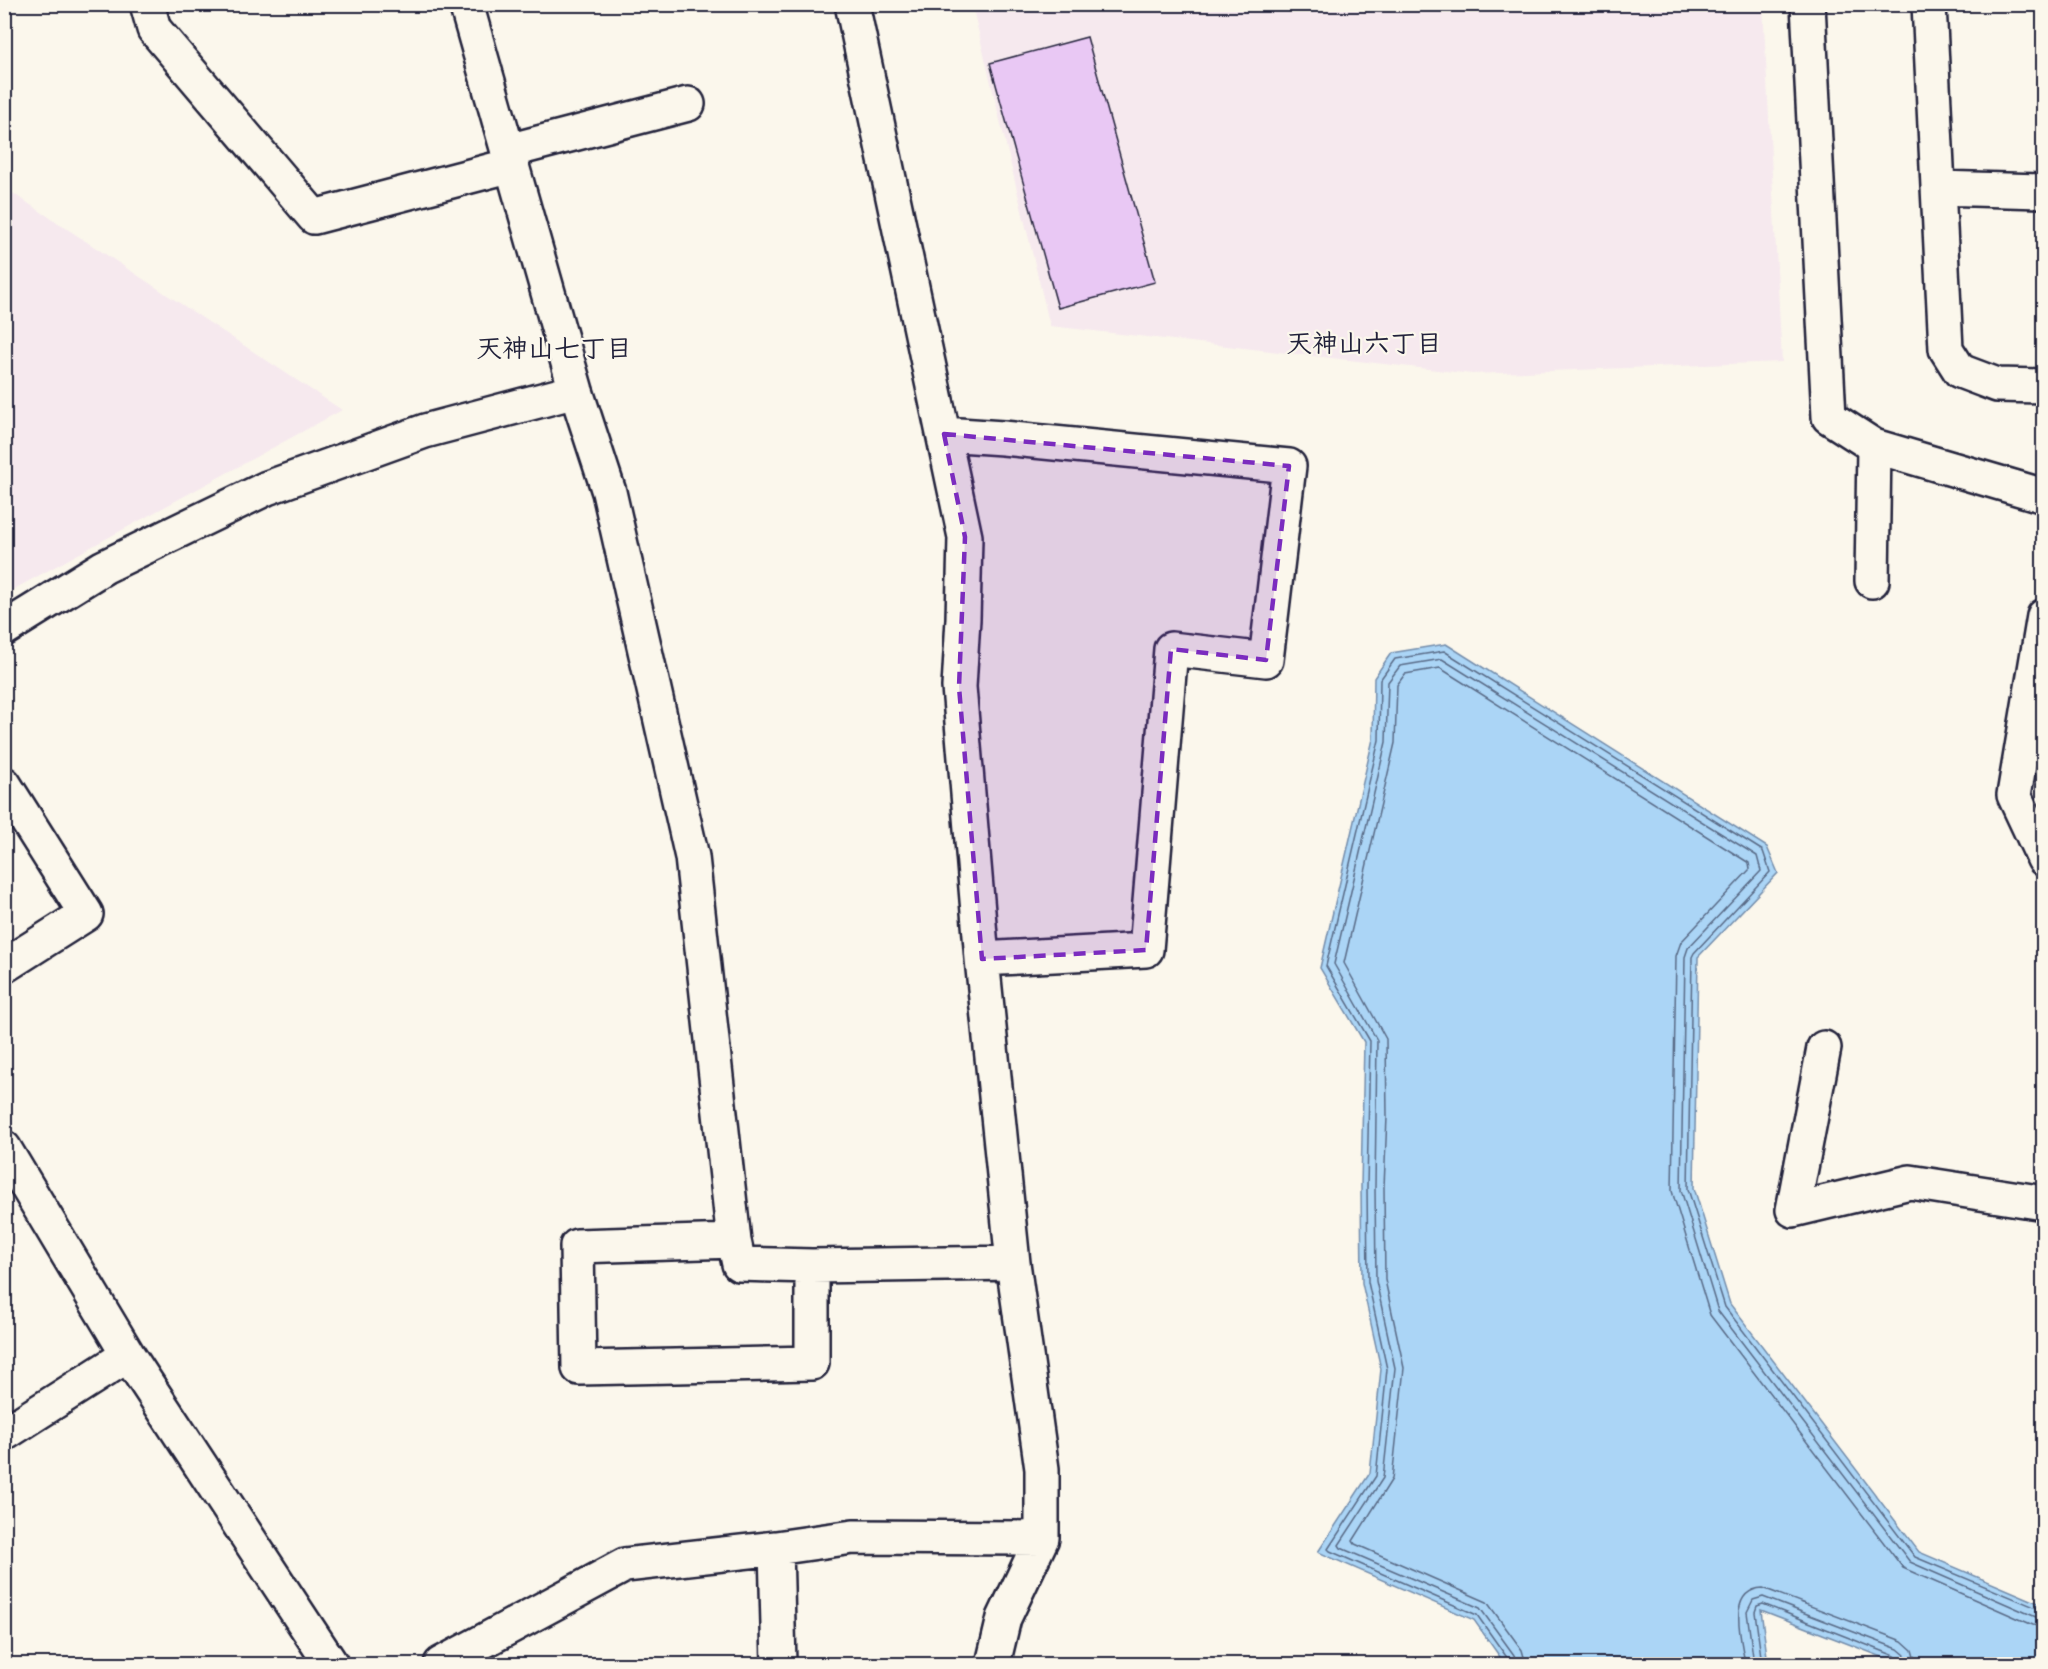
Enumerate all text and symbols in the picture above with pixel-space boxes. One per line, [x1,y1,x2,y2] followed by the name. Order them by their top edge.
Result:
[1286,327,1442,360] district label: 天神山六丁目
[476,332,632,365] district label: 天神山七丁目

